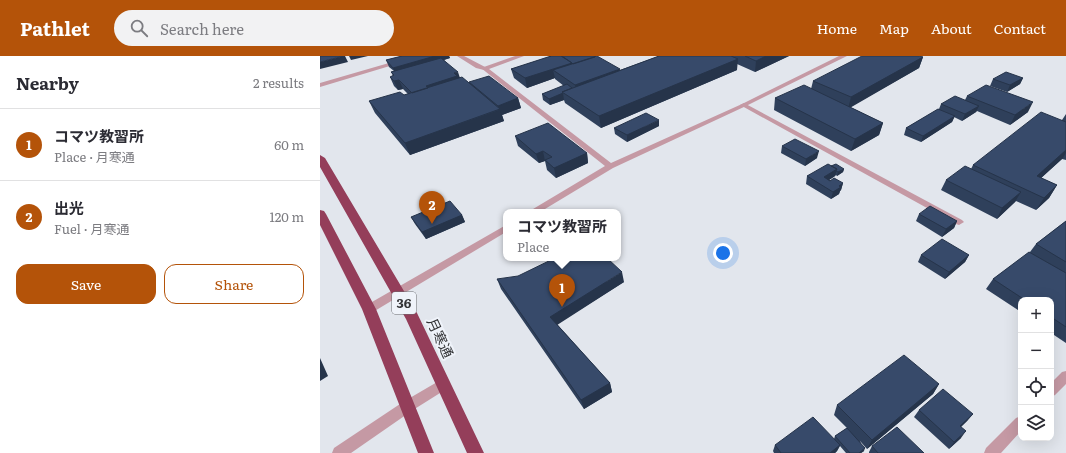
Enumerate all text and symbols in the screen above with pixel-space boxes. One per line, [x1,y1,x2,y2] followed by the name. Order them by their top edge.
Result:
[114,10,394,46] search box
[20,14,90,42] text: Pathlet
[128,17,150,39] icon: search
[160,17,244,40] text: Search here
[817,18,857,38] text: Home
[879,18,909,38] text: Map
[931,18,972,38] text: About
[994,18,1046,38] text: Contact
[16,70,79,95] text: Nearby
[253,73,304,92] text: 2 results
[54,124,144,147] text: コマツ教習所
[26,135,32,154] text: 1
[274,135,304,154] text: 60 m
[54,147,135,166] text: Place · 月寒通
[419,191,445,224] pin: 2
[54,196,84,219] text: 出光
[26,207,32,226] text: 2
[269,207,304,226] text: 120 m
[503,209,621,261] popup
[517,214,607,237] text: コマツ教習所
[54,219,129,238] text: Fuel · 月寒通
[517,237,549,256] text: Place
[713,243,733,263] your location
[16,264,156,304] button: Save
[164,264,304,304] button: Share
[549,274,575,307] pin: 1
[392,292,416,314] road number: 36
[1018,297,1054,441] map controls
[1018,297,1054,333] button: +
[423,314,459,361] street label: 月寒通
[1018,333,1054,369] button: −
[1018,369,1054,405] button: locate
[1018,405,1054,441] button: layers

